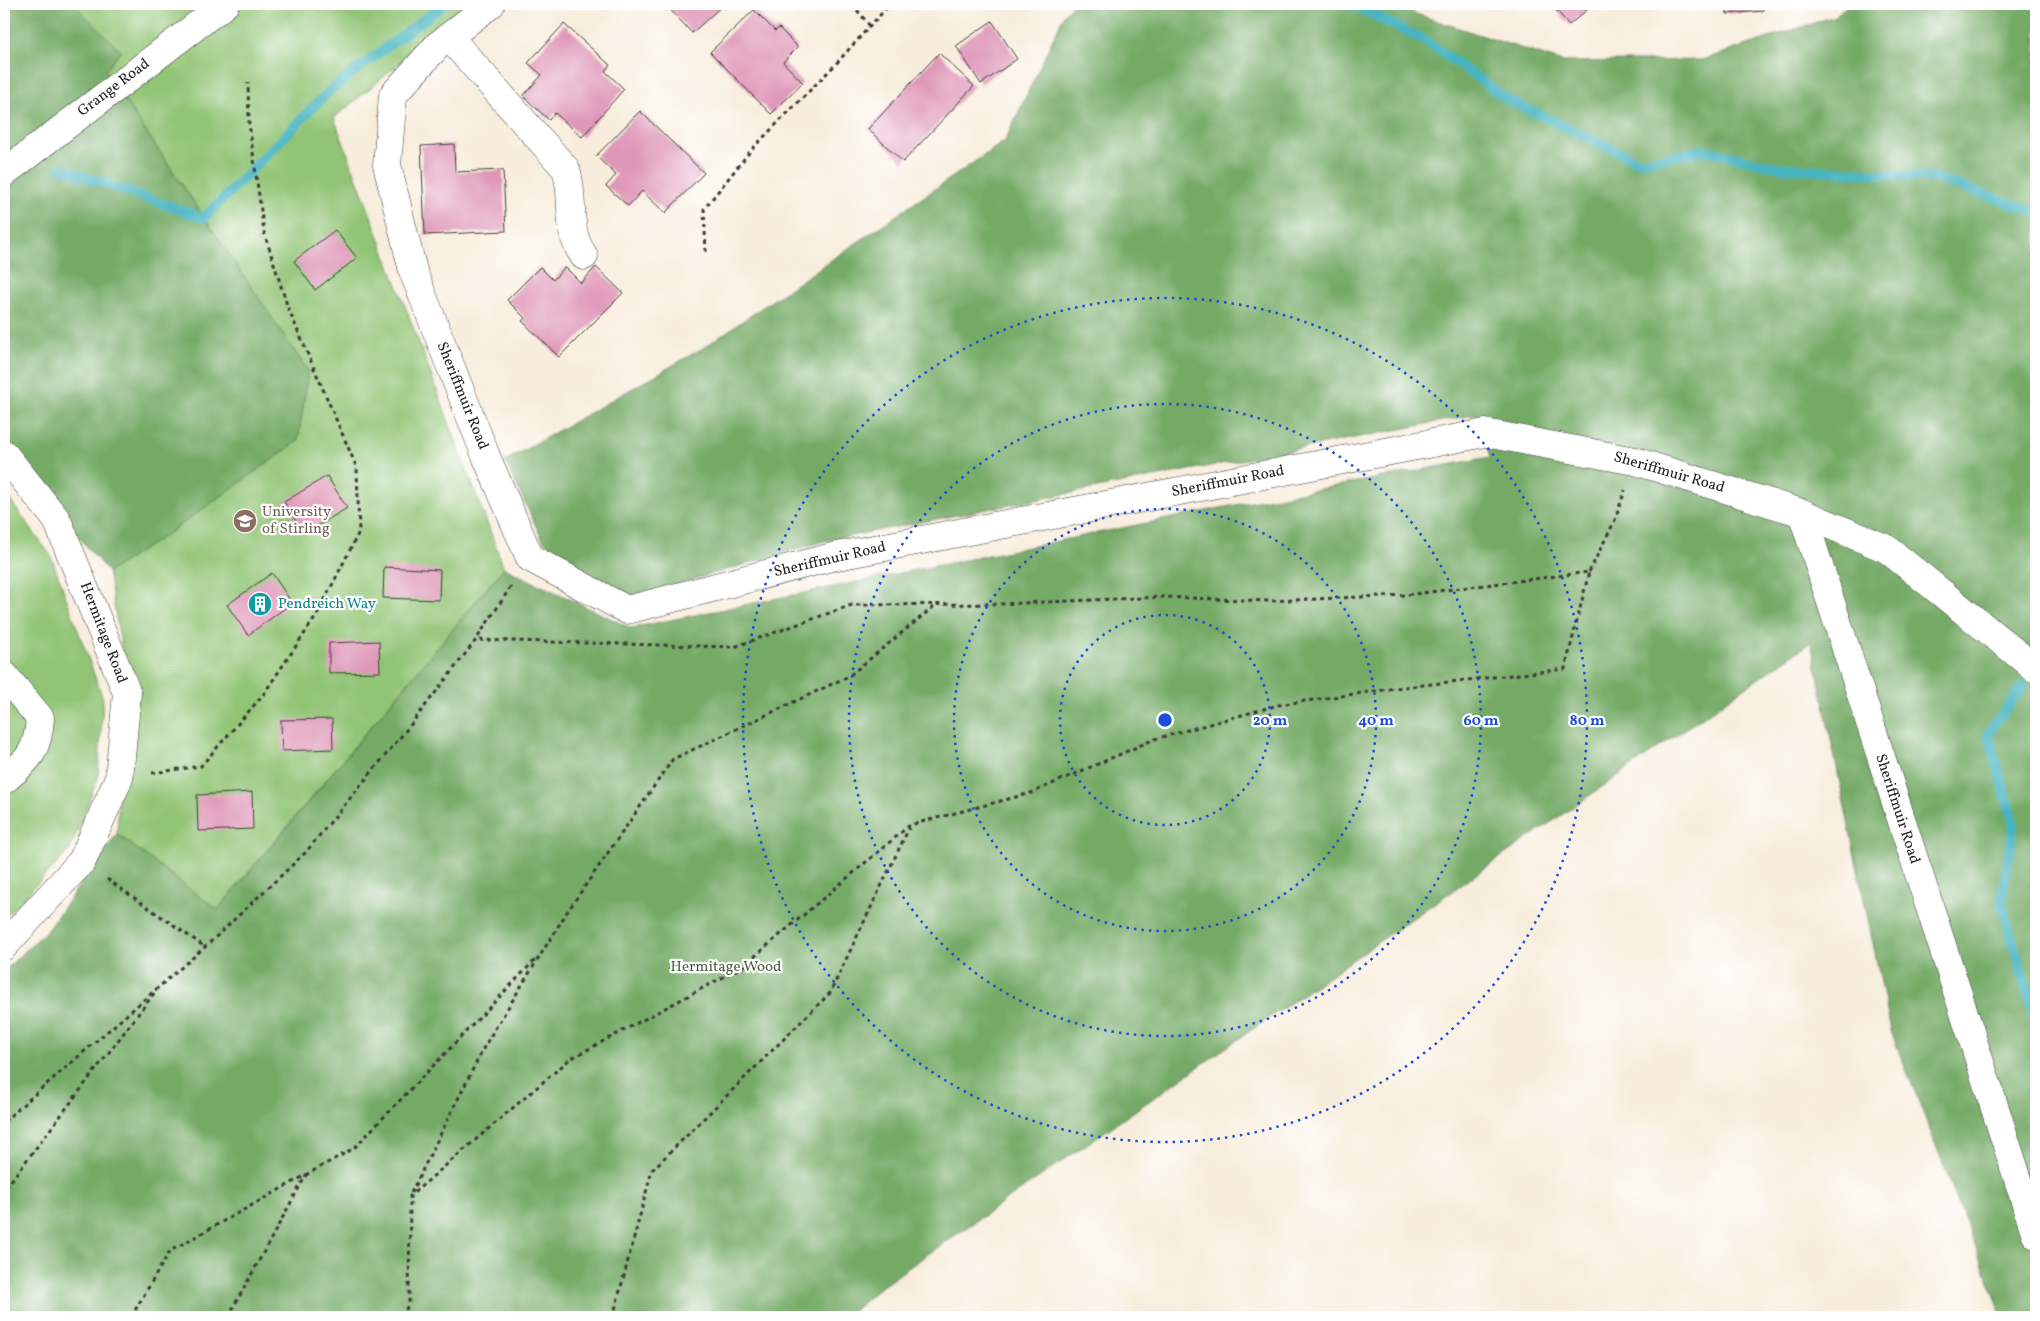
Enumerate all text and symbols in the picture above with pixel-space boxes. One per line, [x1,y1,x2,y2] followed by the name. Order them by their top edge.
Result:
[74,54,154,122] street label: Grange Road
[431,339,493,453] street label: Sheriffmuir Road
[1611,447,1727,499] street label: Sheriffmuir Road
[1170,461,1286,503] street label: Sheriffmuir Road
[262,502,331,540] place label: University of Stirling
[232,508,258,534] school or university icon: University of Stirling
[772,537,888,583] street label: Sheriffmuir Road
[74,579,132,687] street label: Hermitage Road
[247,591,273,617] building icon: Pendreich Way
[278,594,376,615] place label: Pendreich Way
[1156,711,1174,729] centre of rings
[1253,711,1288,732] text: 20 m
[1358,711,1394,732] text: 40 m
[1464,711,1499,732] text: 60 m
[1570,711,1605,732] text: 80 m
[1869,751,1925,867] street label: Sheriffmuir Road
[671,957,781,978] park label: Hermitage Wood

